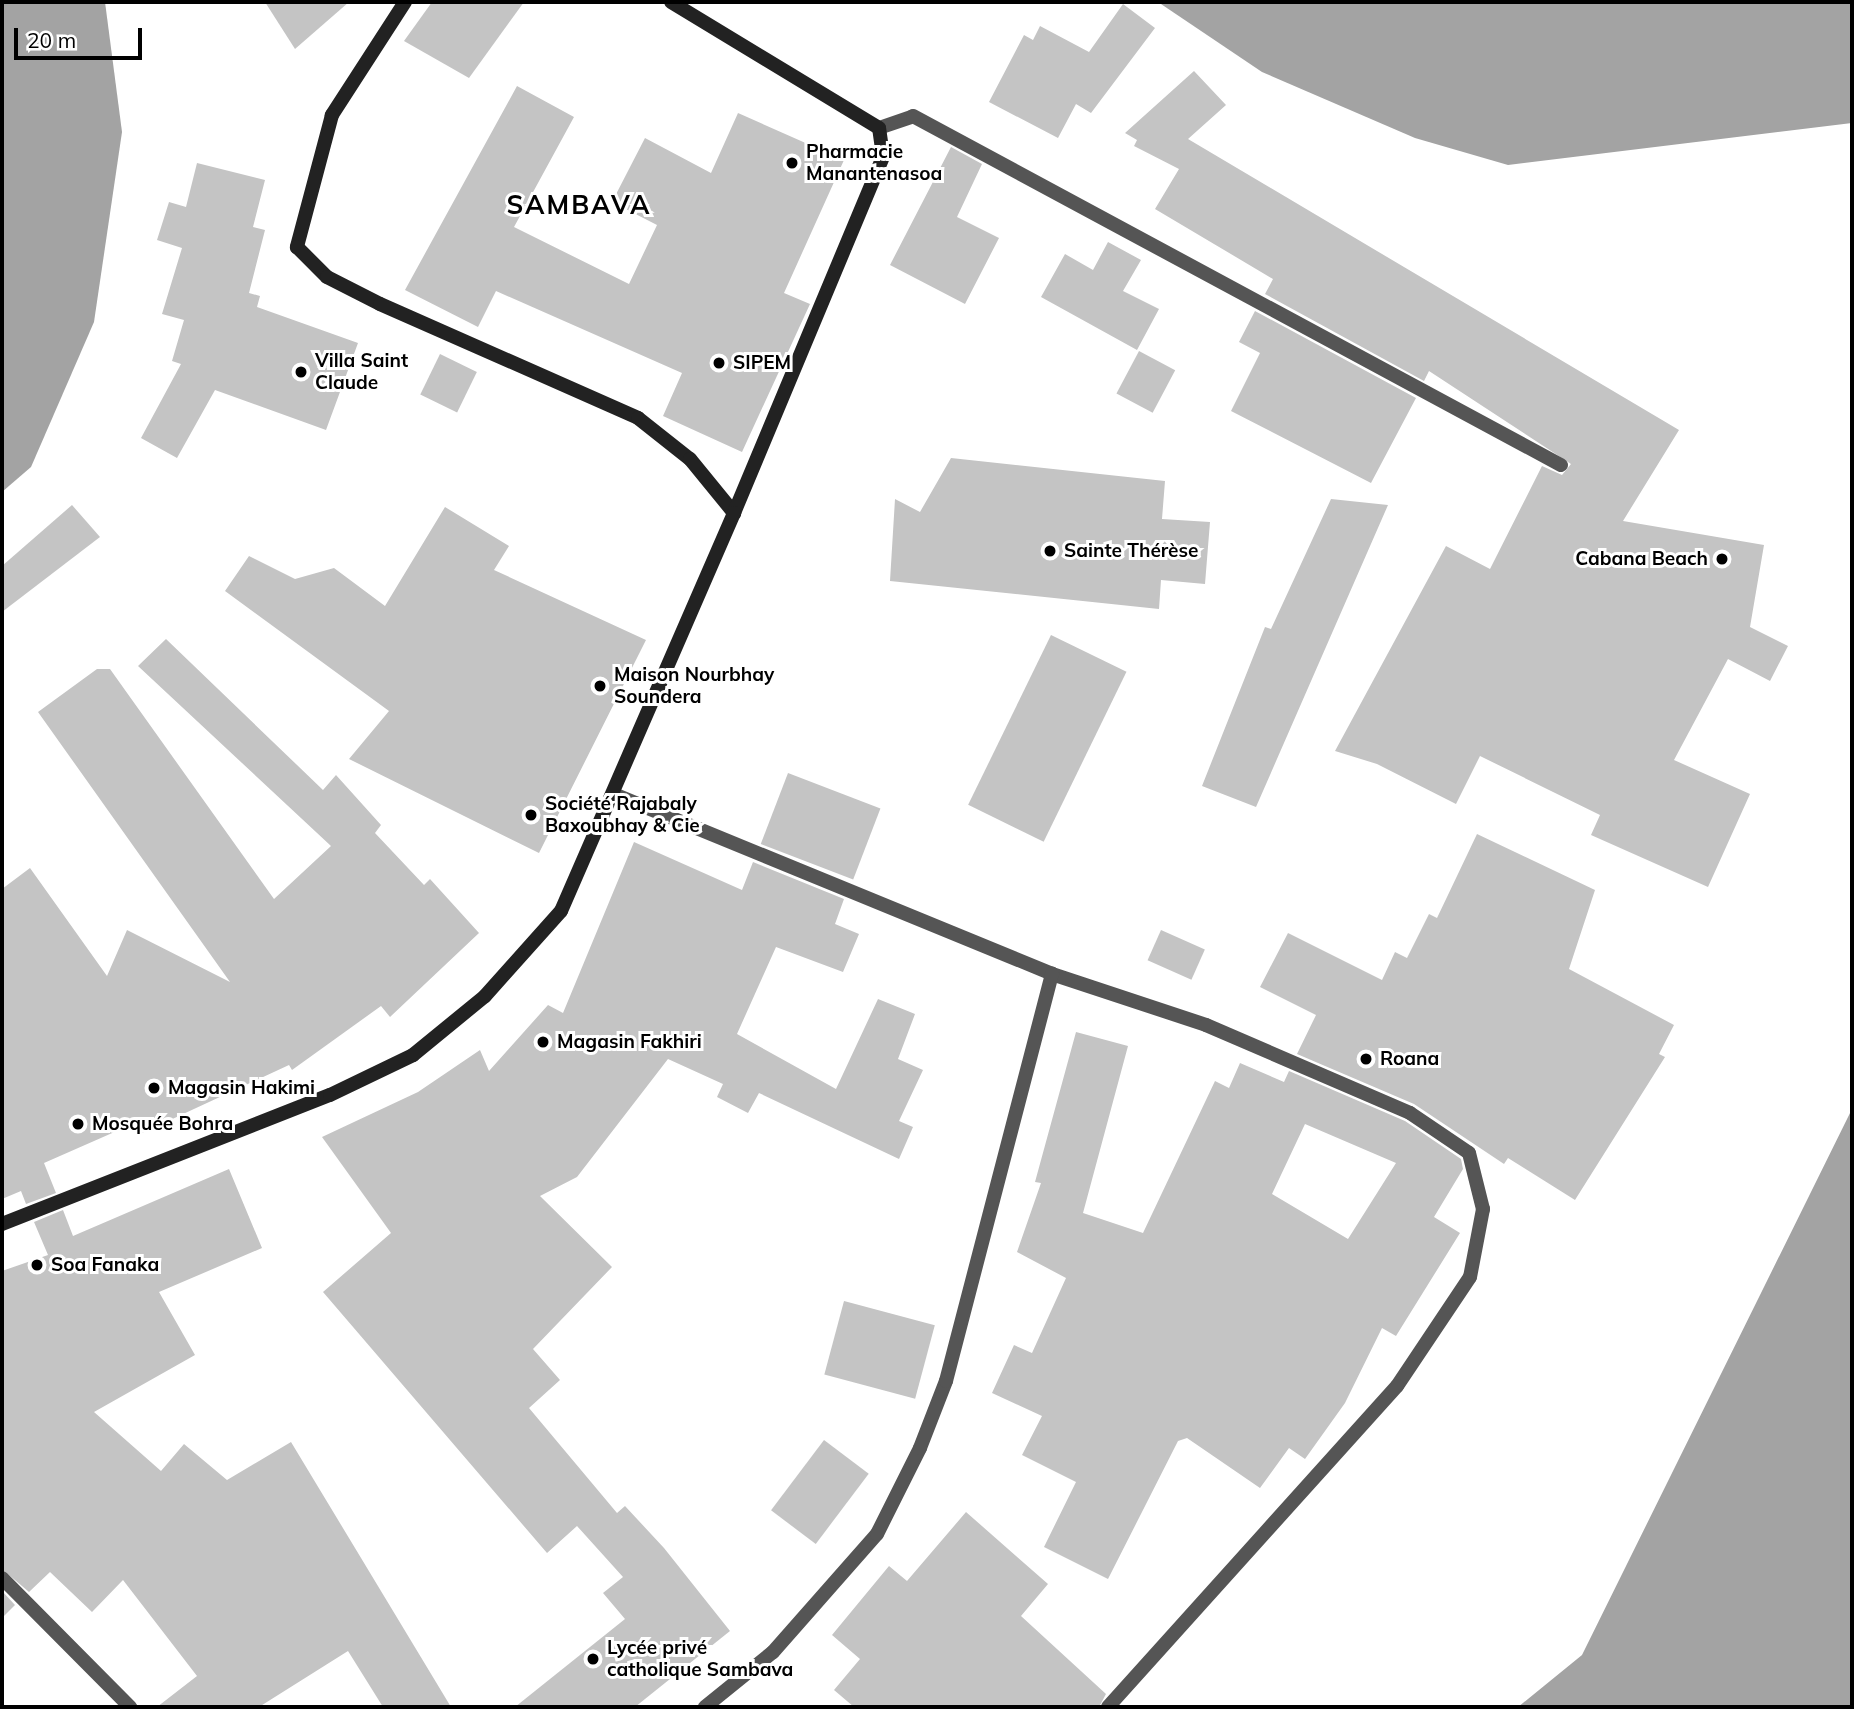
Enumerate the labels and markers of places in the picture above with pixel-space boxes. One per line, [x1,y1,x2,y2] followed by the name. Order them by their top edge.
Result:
[806,141,942,185] place label: Pharmacie Manantenasoa
[784,155,800,171] marker: Pharmacie Manantenasoa
[315,350,408,394] place label: Villa Saint Claude
[733,352,791,374] place label: SIPEM
[711,355,727,371] marker: SIPEM
[293,364,309,380] marker: Villa Saint Claude
[1064,540,1198,562] place label: Sainte Thérèse
[1042,543,1058,559] marker: Sainte Thérèse
[1575,548,1708,570] place label: Cabana Beach
[1714,551,1730,567] marker: Cabana Beach
[614,664,774,708] place label: Maison Nourbhay Soundera
[592,678,608,694] marker: Maison Nourbhay Soundera
[545,793,700,837] place label: Société Rajabaly Baxoubhay & Cie
[523,807,539,823] marker: Société Rajabaly Baxoubhay & Cie
[557,1031,702,1053] place label: Magasin Fakhiri
[535,1034,551,1050] marker: Magasin Fakhiri
[1380,1048,1439,1070] place label: Roana
[1358,1051,1374,1067] marker: Roana
[168,1077,315,1099] place label: Magasin Hakimi
[146,1080,162,1096] marker: Magasin Hakimi
[92,1113,233,1135] place label: Mosquée Bohra
[70,1116,86,1132] marker: Mosquée Bohra
[51,1254,159,1276] place label: Soa Fanaka
[29,1257,45,1273] marker: Soa Fanaka
[607,1637,793,1681] place label: Lycée privé catholique Sambava
[585,1651,601,1667] marker: Lycée privé catholique Sambava

